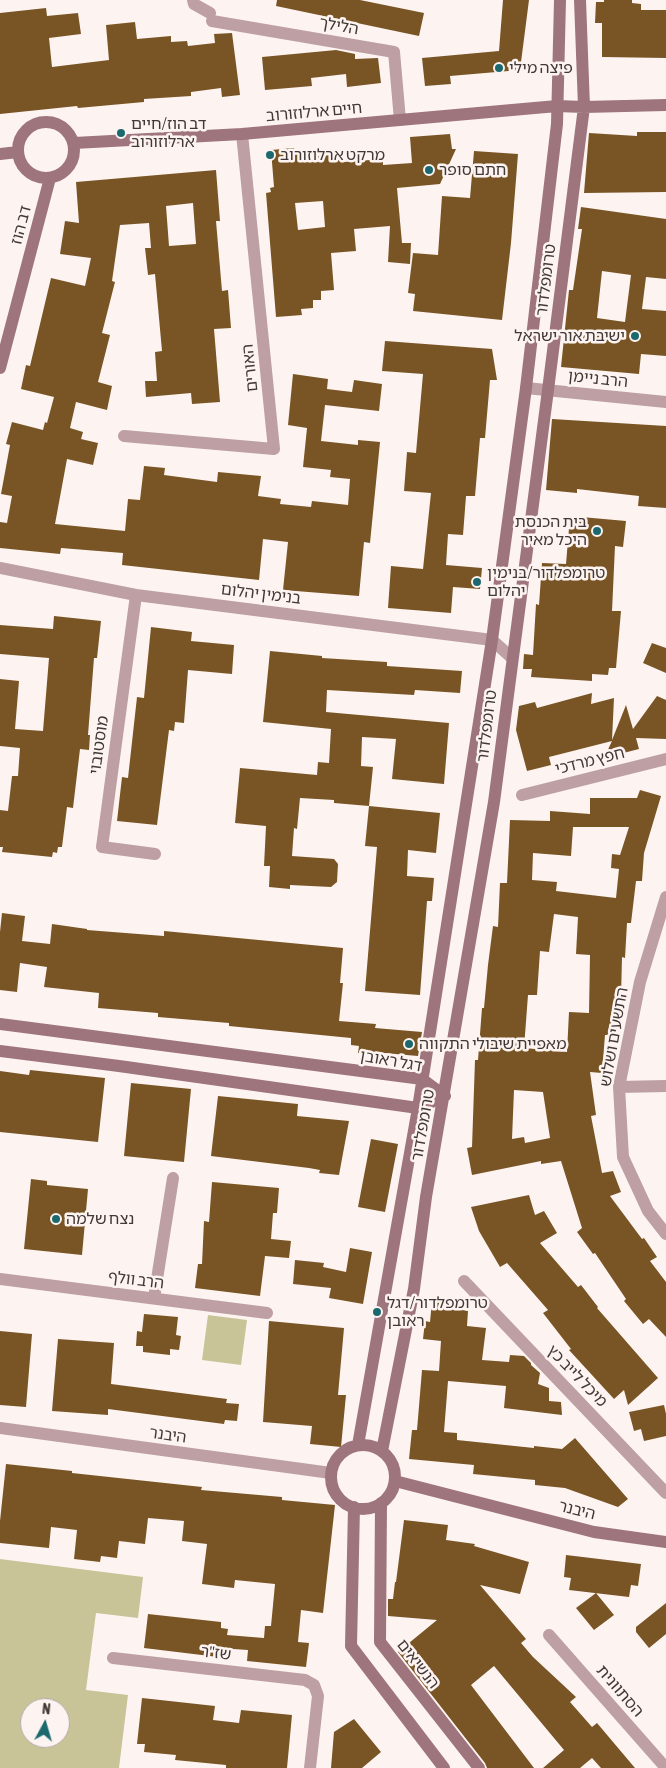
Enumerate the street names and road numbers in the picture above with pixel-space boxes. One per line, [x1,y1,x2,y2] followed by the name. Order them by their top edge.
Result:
[318,13,360,39] street label: הלילך
[265,98,363,126] street label: חיים ארלוזורוב
[7,203,35,247] street label: דב הוז
[532,243,560,317] street label: טרומפלדור
[238,343,262,393] street label: האורים
[567,366,629,392] street label: הרב ניימן
[220,580,302,608] street label: בנימין יהלום
[473,689,501,763] street label: טרומפלדור
[85,714,113,776] street label: מוסטובוי
[553,743,627,779] street label: חפץ מרדכי
[596,986,632,1088] street label: התשעים ושלוש
[359,1046,423,1076] street label: דגל ראובן
[407,1088,439,1162] street label: טרומפלדור
[107,1267,165,1293] street label: הרב וולף
[543,1341,611,1411] street label: מיכל לייב כץ
[148,1423,188,1447] street label: היבנר
[557,1496,597,1524] street label: היבנר
[393,1635,443,1693] street label: הנשיאים
[200,1642,232,1664] street label: שז"ר
[592,1661,648,1721] street label: הסתוונית

